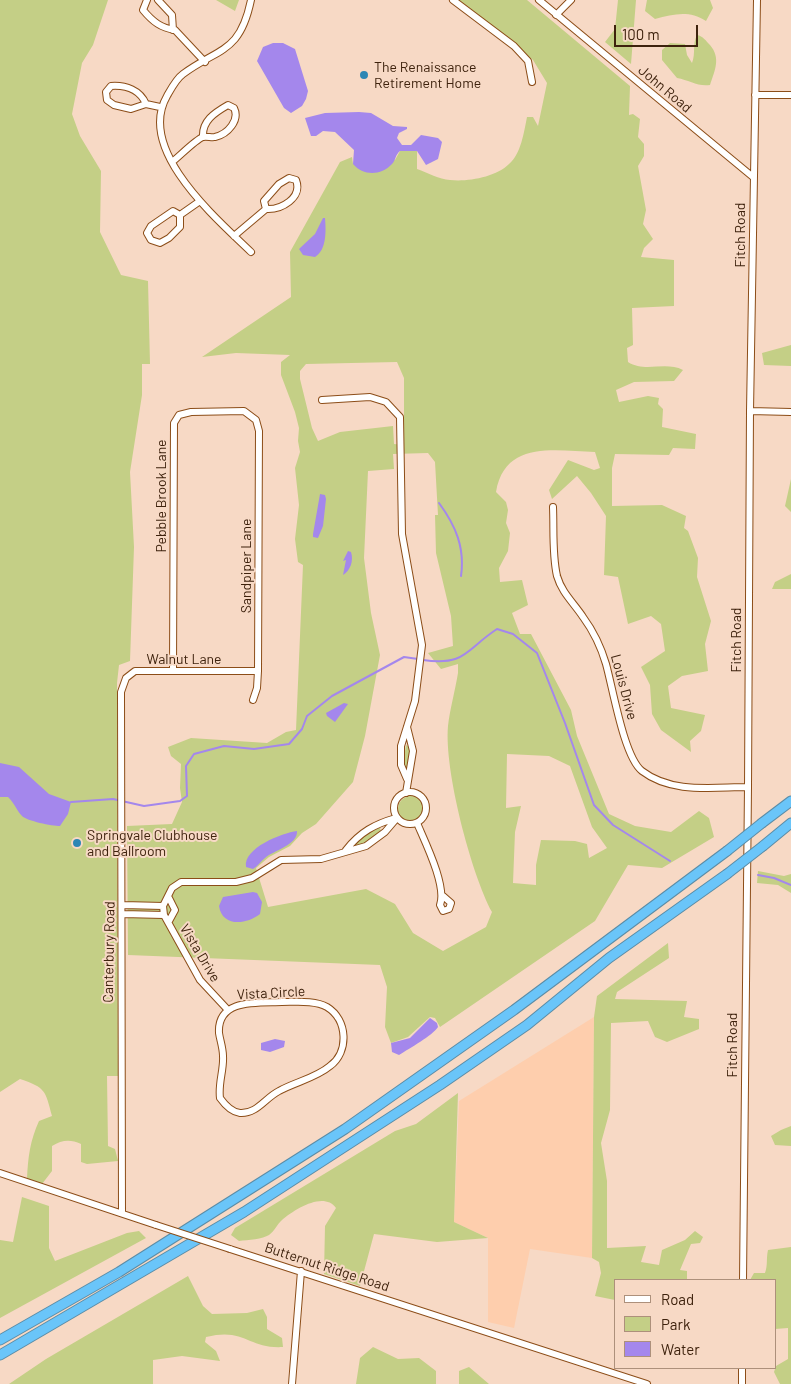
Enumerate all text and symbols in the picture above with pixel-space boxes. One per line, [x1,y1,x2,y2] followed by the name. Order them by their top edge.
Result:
[616,15,700,47] scale bar
[622,25,660,43] text: 100 m
[374,59,481,92] place label: The Renaissance Retirement Home
[635,62,695,116] street label: John Road
[358,69,370,81] marker: The Renaissance Retirement Home
[732,203,748,267] street label: Fitch Road
[153,439,169,553] street label: Pebble Brook Lane
[238,519,254,613] street label: Sandpiper Lane
[728,608,744,672] street label: Fitch Road
[147,651,221,667] street label: Walnut Lane
[607,652,641,722] street label: Louis Drive
[87,827,217,860] place label: Springvale Clubhouse and Ballroom
[71,837,83,849] marker: Springvale Clubhouse and Ballroom
[100,901,118,1003] street label: Canterbury Road
[176,921,224,985] street label: Vista Drive
[236,983,306,1003] street label: Vista Circle
[724,1013,740,1077] street label: Fitch Road
[263,1239,391,1295] street label: Butternut Ridge Road
[614,1279,776,1369] legend
[661,1290,694,1308] text: Road
[661,1315,690,1333] text: Park
[661,1340,700,1358] text: Water

